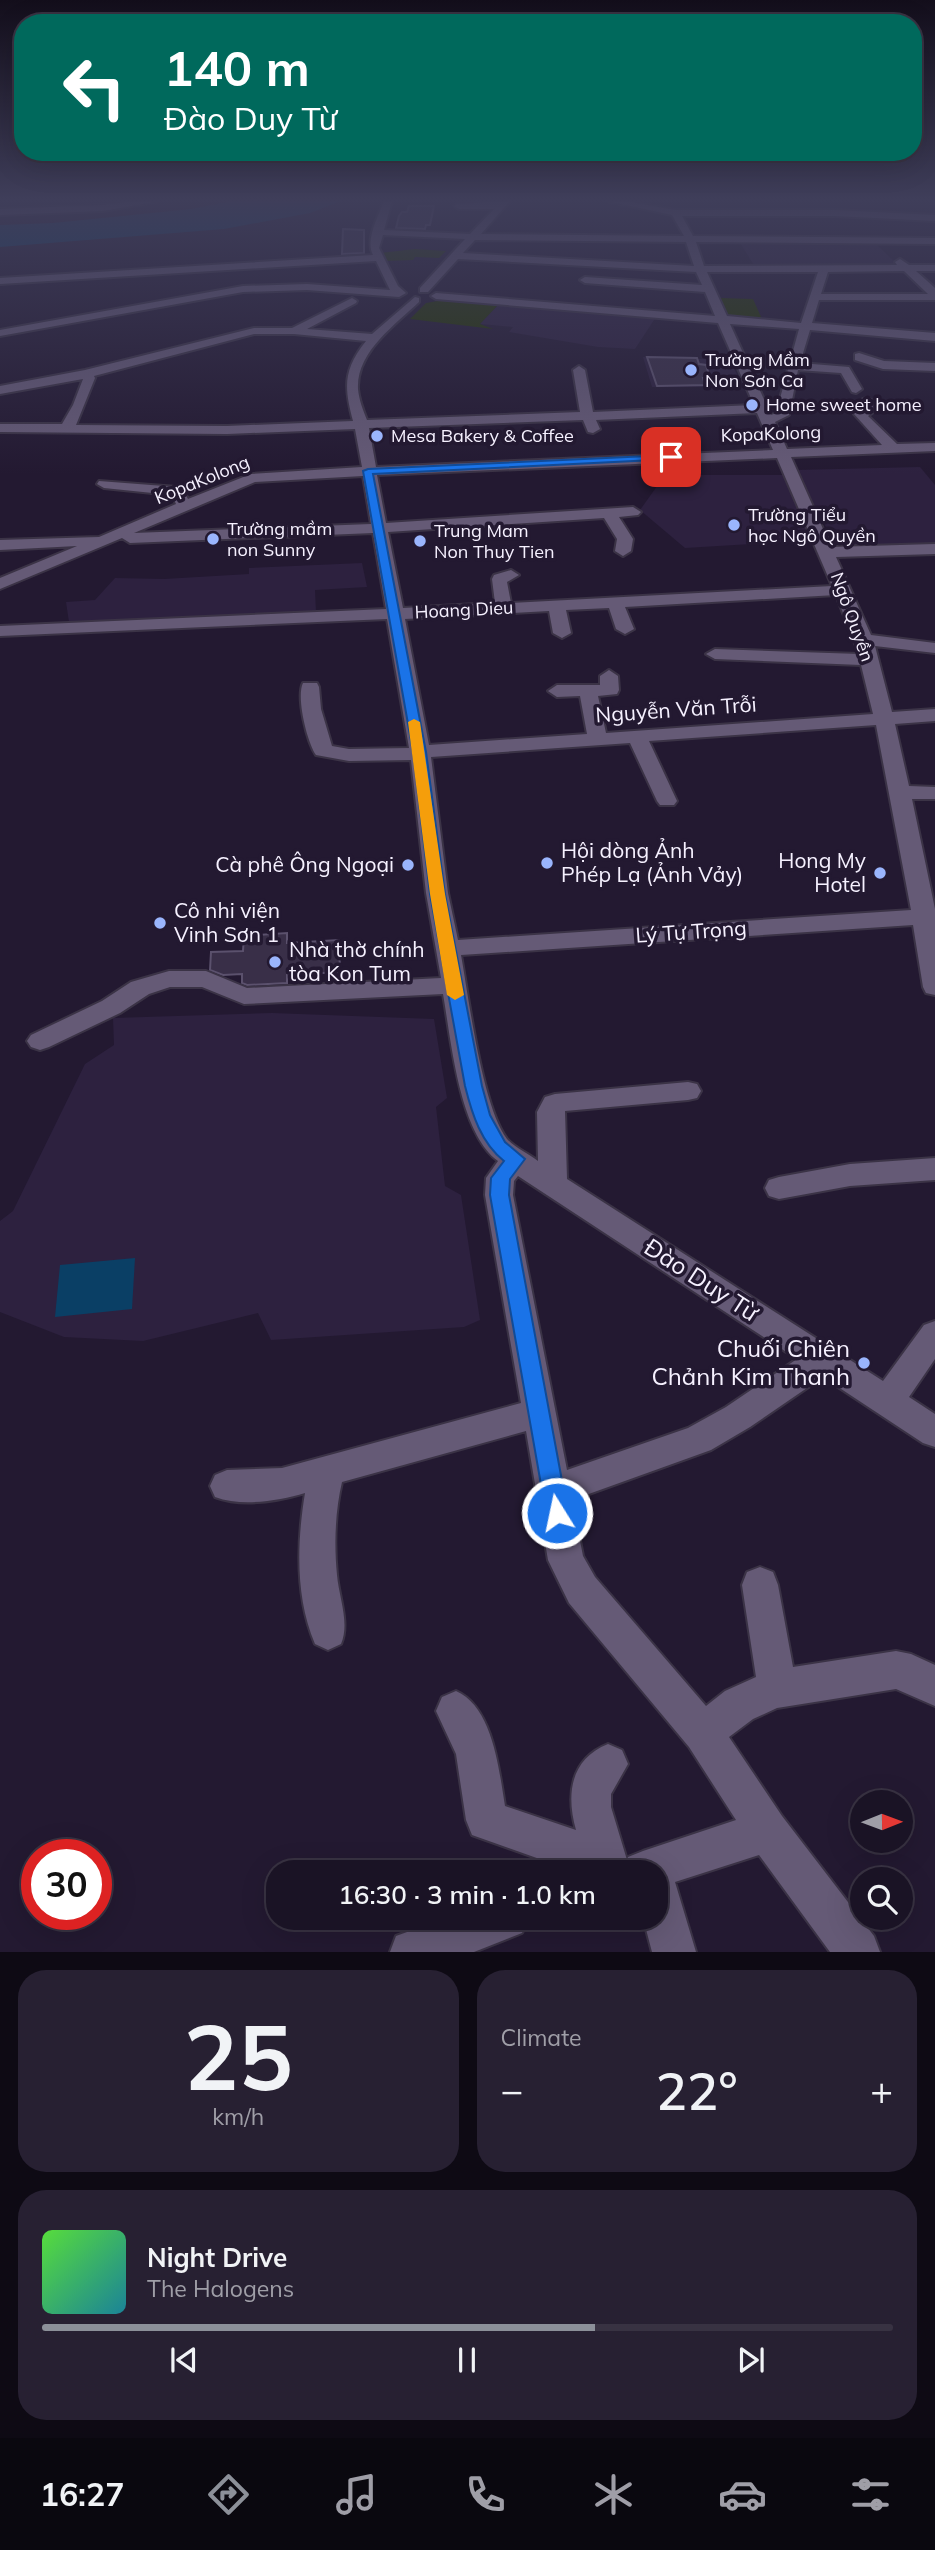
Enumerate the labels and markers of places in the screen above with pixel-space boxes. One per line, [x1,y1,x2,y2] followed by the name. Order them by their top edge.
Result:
[705,348,810,392] place label: Trường Mầm Non Sơn Ca
[683,362,699,378] marker: Trường Mầm Non Sơn Ca
[766,393,922,416] place label: Home sweet home
[744,397,760,413] marker: Home sweet home
[391,424,574,447] place label: Mesa Bakery & Coffee
[641,427,701,487] pin
[369,428,385,444] marker: Mesa Bakery & Coffee
[748,503,876,547] place label: Trường Tiểu học Ngô Quyền
[227,517,332,561] place label: Trường mầm non Sunny
[726,517,742,533] marker: Trường Tiểu học Ngô Quyền
[434,519,555,563] place label: Trung Mam Non Thuy Tien
[205,531,221,547] marker: Trường mầm non Sunny
[412,533,428,549] marker: Trung Mam Non Thuy Tien
[561,837,743,887] place label: Hội dòng Ảnh Phép Lạ (Ảnh Vảy)
[778,847,866,897] place label: Hong My Hotel
[215,851,394,877] place label: Cà phê Ông Ngoại
[539,855,555,871] marker: Hội dòng Ảnh Phép Lạ (Ảnh Vảy)
[400,857,416,873] marker: Cà phê Ông Ngoại
[872,865,888,881] marker: Hong My Hotel
[174,897,280,947] place label: Cô nhi viện Vinh Sơn 1
[152,915,168,931] marker: Cô nhi viện Vinh Sơn 1
[289,936,425,986] place label: Nhà thờ chính tòa Kon Tum
[267,954,283,970] marker: Nhà thờ chính tòa Kon Tum
[651,1333,850,1391] place label: Chuối Chiên Chảnh Kim Thanh
[856,1355,872,1371] marker: Chuối Chiên Chảnh Kim Thanh

